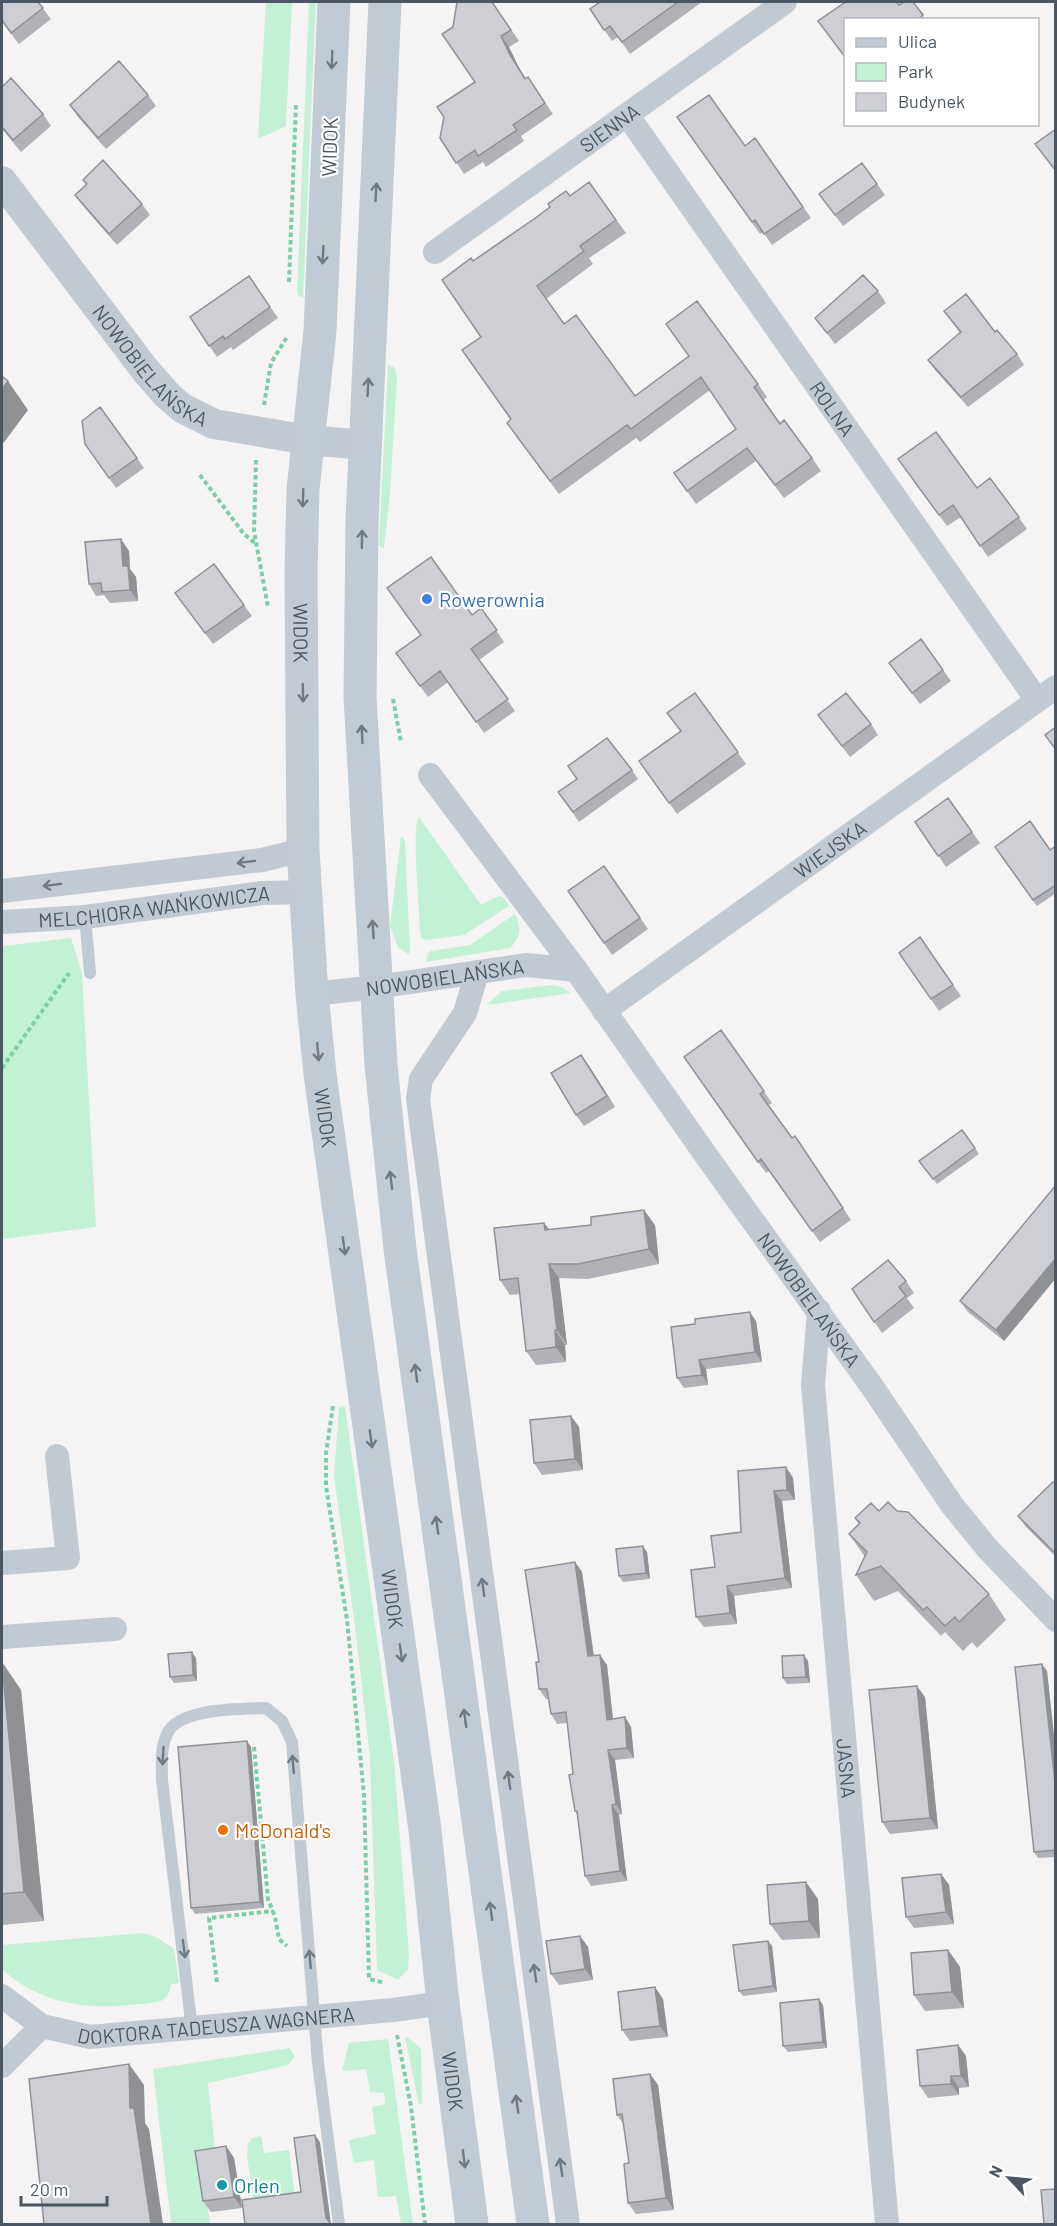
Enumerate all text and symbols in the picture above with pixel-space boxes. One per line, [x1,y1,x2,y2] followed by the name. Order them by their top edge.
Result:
[844,18,1039,126] legend
[898,30,937,52] text: Ulica
[327,49,338,69] one-way arrow
[898,60,933,82] text: Park
[898,90,965,112] text: Budynek
[575,98,644,157] street label: SIENNA
[316,117,342,177] street label: WIDOK
[370,183,381,203] one-way arrow
[318,244,329,264] one-way arrow
[88,300,212,431] street label: NOWOBIELAŃSKA
[805,376,860,441] street label: ROLNA
[363,378,374,398] one-way arrow
[298,488,309,507] one-way arrow
[356,530,368,550] one-way arrow
[439,587,545,611] place label: Rowerownia
[420,592,434,606] marker: Rowerownia
[289,603,314,663] street label: WIDOK
[297,682,308,702] one-way arrow
[357,725,368,745] one-way arrow
[789,815,871,883] street label: WIEJSKA
[237,857,256,868] one-way arrow
[43,880,63,891] one-way arrow
[38,881,270,932] street label: MELCHIORA WAŃKOWICZA
[368,919,379,939] one-way arrow
[365,953,526,1000] street label: NOWOBIELAŃSKA
[313,1042,324,1062] one-way arrow
[310,1086,342,1149] street label: WIDOK
[386,1171,397,1190] one-way arrow
[753,1228,866,1371] street label: NOWOBIELAŃSKA
[338,1235,349,1255] one-way arrow
[411,1364,422,1384] one-way arrow
[365,1428,376,1448] one-way arrow
[432,1515,443,1535] one-way arrow
[377,1568,409,1630] street label: WIDOK
[478,1577,489,1597] one-way arrow
[395,1642,406,1662] one-way arrow
[459,1708,470,1728] one-way arrow
[832,1737,861,1799] street label: JASNA
[157,1745,168,1765] one-way arrow
[288,1755,299,1775] one-way arrow
[504,1771,515,1790] one-way arrow
[235,1818,331,1842] place label: McDonald's
[216,1823,230,1837] marker: McDonald's
[485,1901,496,1921] one-way arrow
[178,1939,189,1959] one-way arrow
[304,1949,315,1969] one-way arrow
[529,1964,540,1984] one-way arrow
[75,2001,356,2049] street label: DOKTORA TADEUSZA WAGNERA
[437,2050,469,2112] street label: WIDOK
[511,2095,522,2115] one-way arrow
[979,2148,1039,2208] north arrow
[458,2149,469,2169] one-way arrow
[555,2157,566,2177] one-way arrow
[984,2162,1006,2180] text: N
[21,2169,106,2207] scale bar
[234,2173,280,2197] place label: Orlen
[30,2178,68,2200] text: 20 m
[215,2178,229,2192] marker: Orlen

